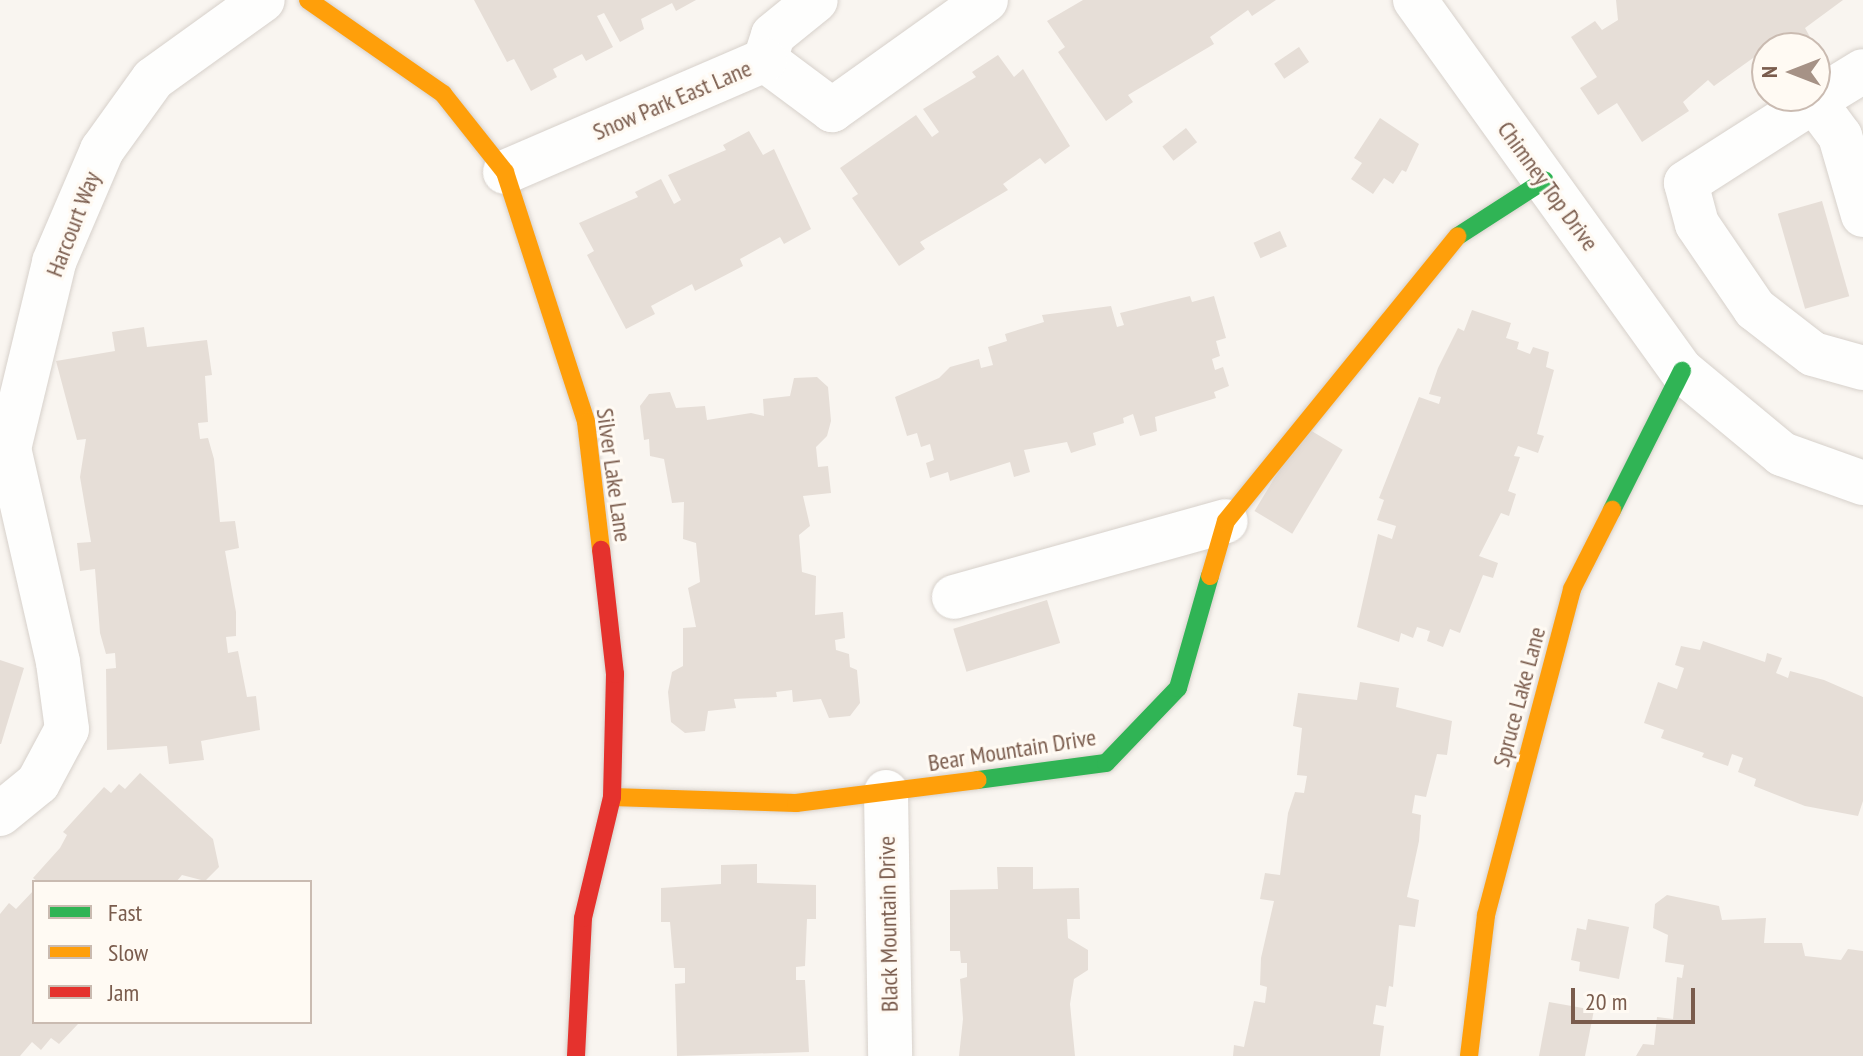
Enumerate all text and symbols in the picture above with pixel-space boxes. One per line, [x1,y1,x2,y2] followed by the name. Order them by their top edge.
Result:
[1751,32,1831,112] north arrow
[588,53,756,147] street label: Snow Park East Lane
[1755,66,1783,78] text: N
[1491,115,1605,257] street label: Chimney Top Drive
[40,167,106,281] street label: Harcourt Way
[590,406,638,544] street label: Silver Lake Lane
[1486,624,1552,770] street label: Spruce Lake Lane
[926,723,1098,777] street label: Bear Mountain Drive
[872,835,904,1013] street label: Black Mountain Drive
[32,880,312,1024] legend
[108,897,142,928] text: Fast
[108,937,148,968] text: Slow
[1575,972,1699,1022] scale bar
[108,977,139,1008] text: Jam
[1585,986,1627,1017] text: 20 m

